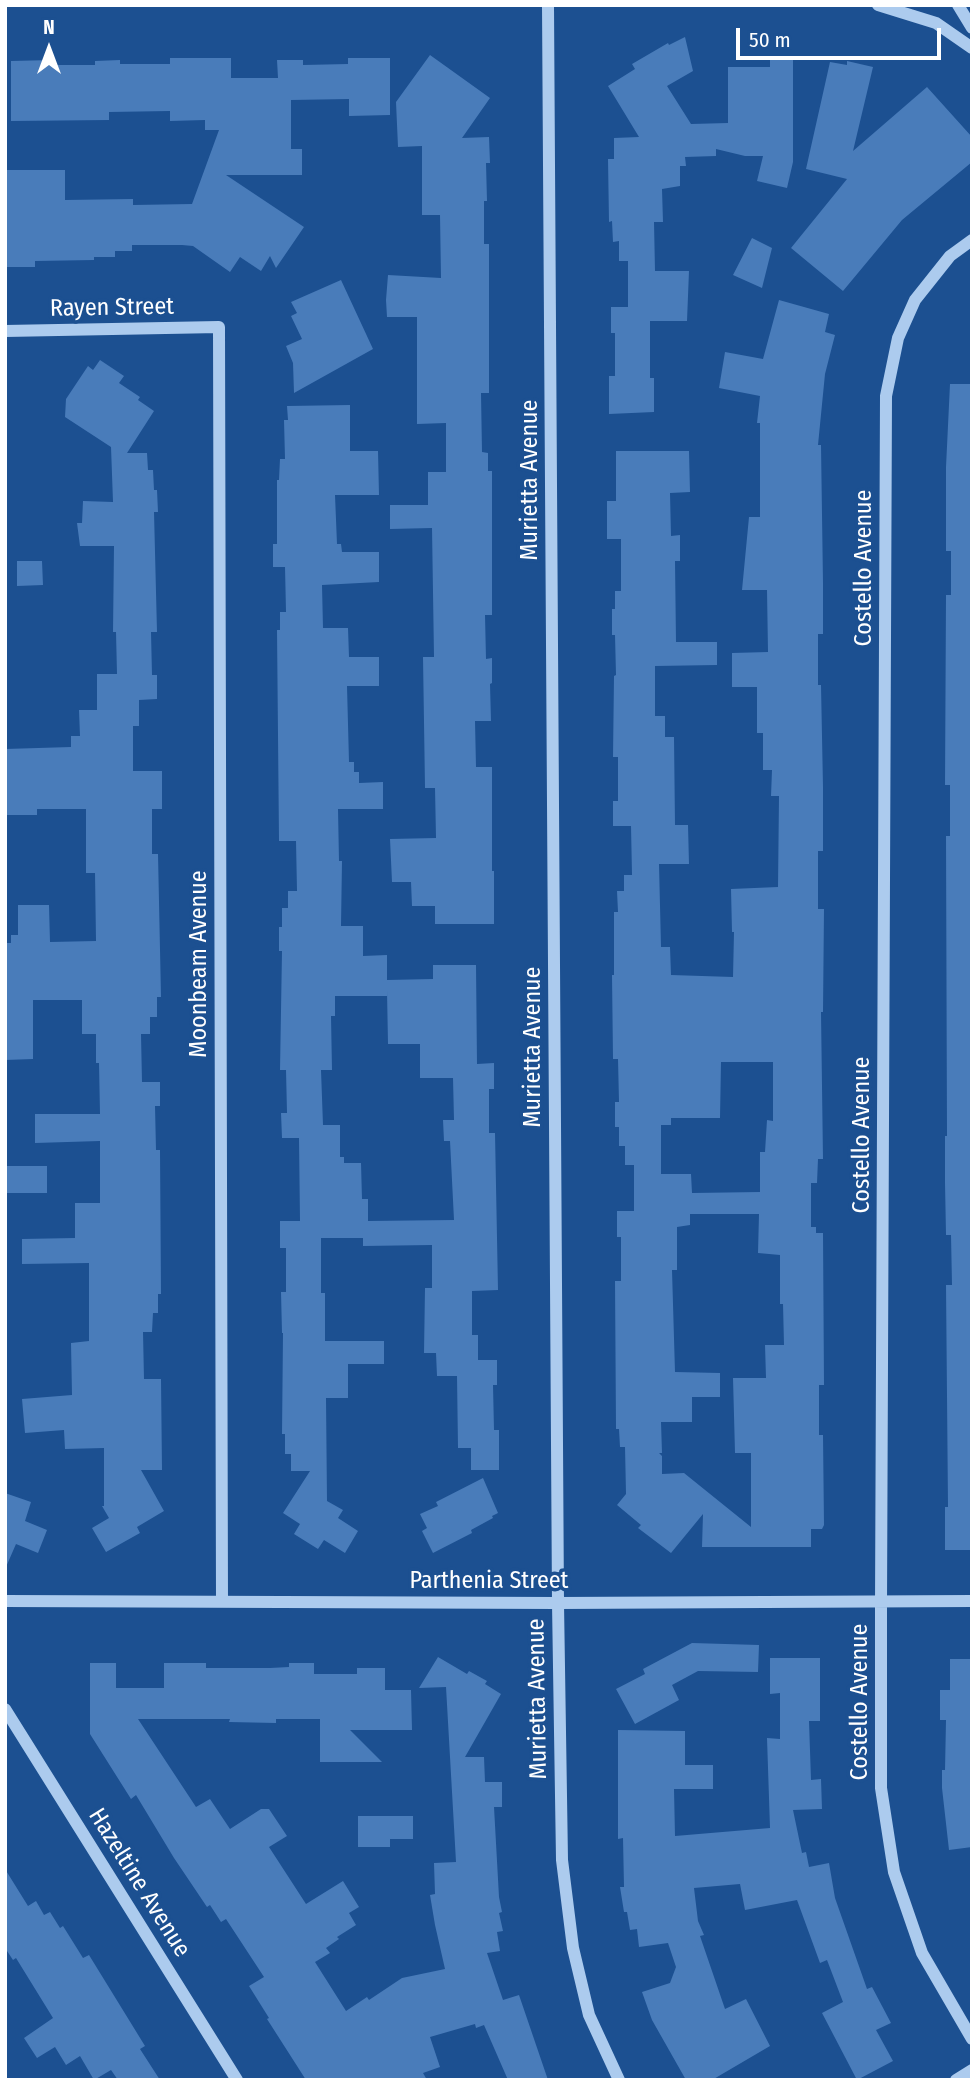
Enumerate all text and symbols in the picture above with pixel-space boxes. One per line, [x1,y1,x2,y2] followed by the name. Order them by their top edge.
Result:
[14,14,84,84] north arrow
[739,14,944,58] scale bar
[43,16,55,39] text: N
[749,27,791,53] text: 50 m
[50,293,174,323] street label: Rayen Street
[516,400,544,560] street label: Murietta Avenue
[850,490,878,646] street label: Costello Avenue
[185,870,213,1058] street label: Moonbeam Avenue
[519,967,547,1127] street label: Murietta Avenue
[848,1057,876,1213] street label: Costello Avenue
[410,1567,568,1595] street label: Parthenia Street
[522,1618,554,1780] street label: Murietta Avenue
[846,1624,874,1780] street label: Costello Avenue
[82,1803,196,1963] street label: Hazeltine Avenue

